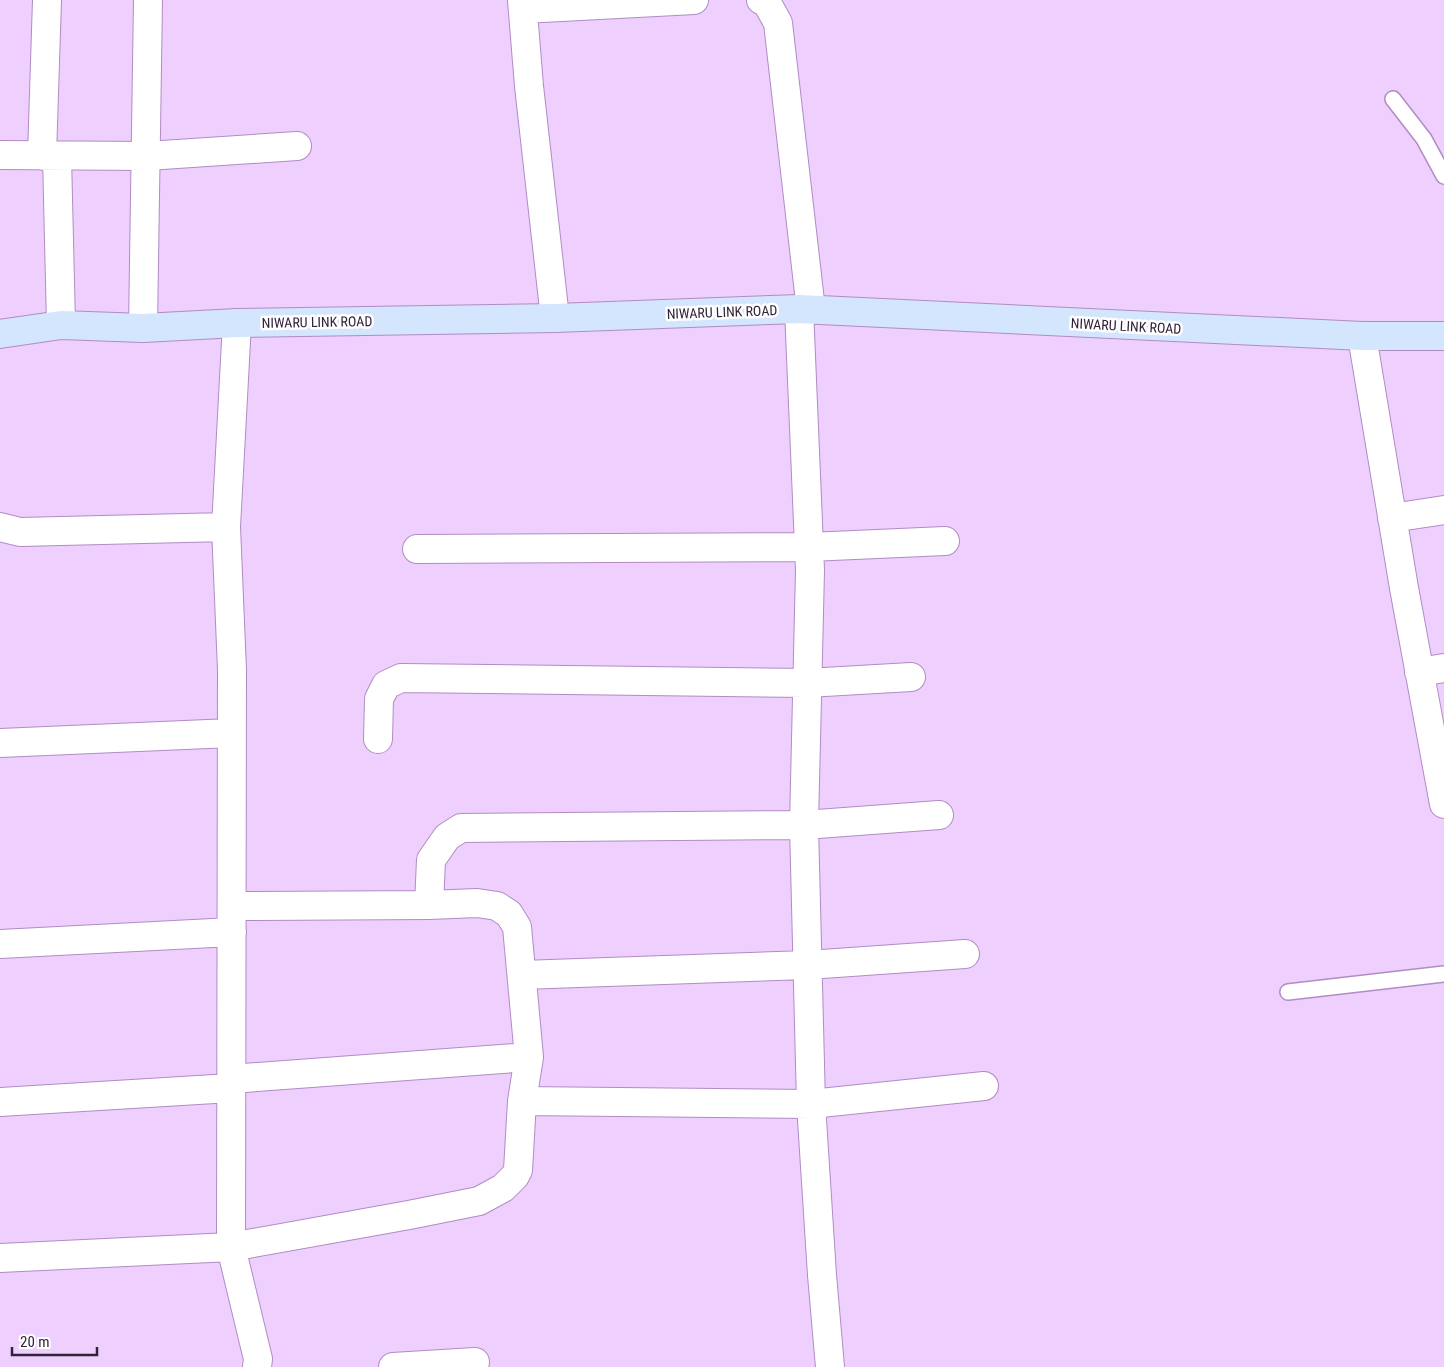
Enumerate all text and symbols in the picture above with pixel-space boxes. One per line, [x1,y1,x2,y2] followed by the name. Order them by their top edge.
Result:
[666,302,778,322] street label: NIWARU LINK ROAD
[262,313,372,331] street label: NIWARU LINK ROAD
[1070,315,1182,337] street label: NIWARU LINK ROAD
[12,1324,98,1356] scale bar
[20,1333,50,1351] text: 20 m

